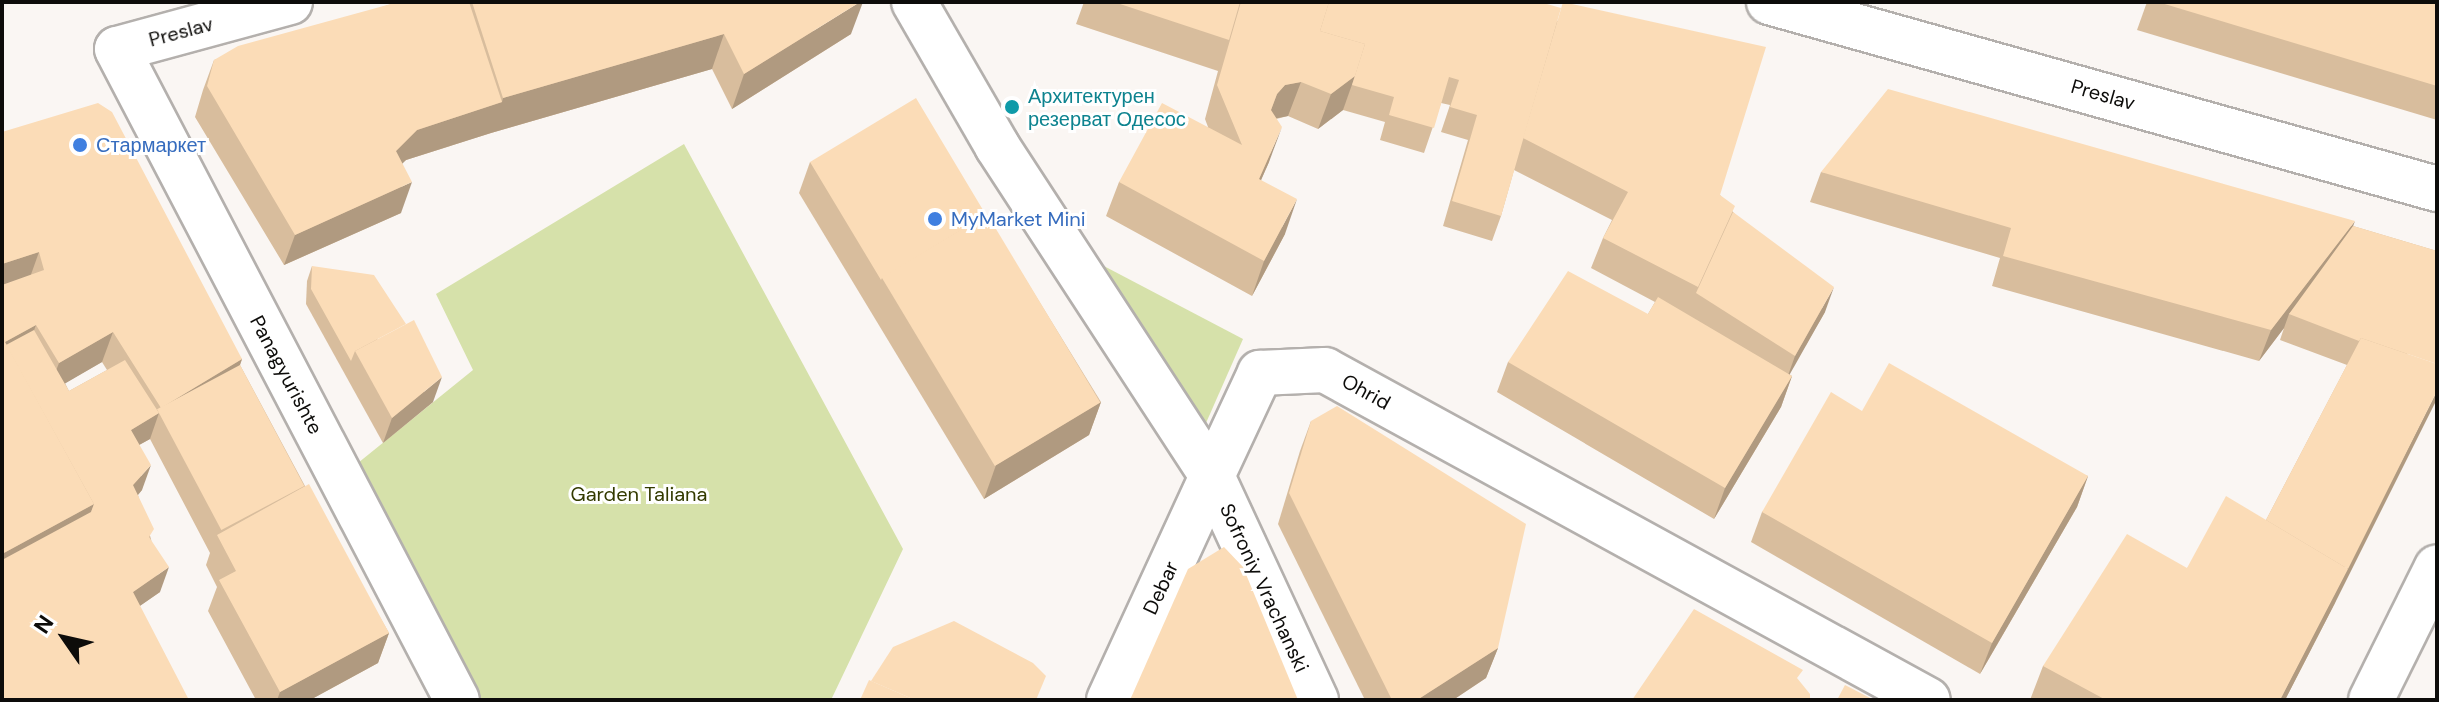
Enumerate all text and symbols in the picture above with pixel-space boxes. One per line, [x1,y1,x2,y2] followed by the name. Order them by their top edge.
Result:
[146,12,216,52] street label: Preslav
[2068,74,2138,116] street label: Preslav
[1028,84,1186,131] place label: Архитектурен резерват Одесос
[1003,98,1021,116] marker: Архитектурен резерват Одесос
[96,133,206,157] place label: Стармаркет
[71,136,89,154] marker: Стармаркет
[951,207,1085,231] place label: MyMarket Mini
[926,210,944,228] marker: MyMarket Mini
[245,312,327,438] street label: Panagyurishte
[1338,369,1394,415] street label: Ohrid
[571,482,707,506] park label: Garden Taliana
[1214,500,1314,676] street label: Sofroniy Vrachanski
[1138,558,1184,618] street label: Debar
[24,598,104,678] north arrow
[27,610,60,639] text: N

